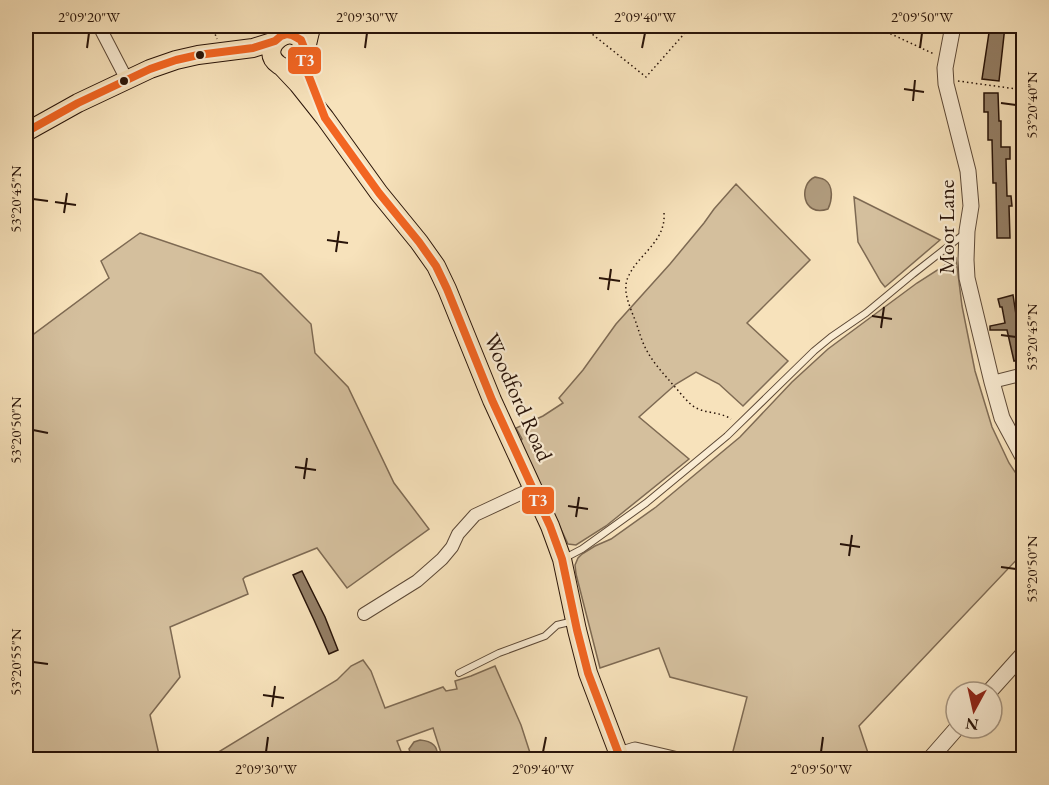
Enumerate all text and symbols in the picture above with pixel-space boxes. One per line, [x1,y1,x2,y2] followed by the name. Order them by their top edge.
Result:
[58,7,120,26] text: 2°09'20"W
[336,7,398,26] text: 2°09'30"W
[614,7,676,26] text: 2°09'40"W
[891,7,953,26] text: 2°09'50"W
[287,46,322,75] line badge: T3
[194,49,206,61] unlabelled marker
[295,50,315,71] text: T3
[1022,71,1041,139] text: 53°20'40"N
[118,75,130,87] unlabelled marker
[6,165,25,233] text: 53°20'45"N
[932,179,961,274] street label: Moor Lane
[1022,303,1041,371] text: 53°20'45"N
[477,329,560,467] street label: Woodford Road
[6,396,25,464] text: 53°20'50"N
[521,486,555,515] line badge: T3
[528,490,548,511] text: T3
[1022,535,1041,603] text: 53°20'50"N
[6,628,25,696] text: 53°20'55"N
[944,680,1004,740] north arrow
[964,713,980,736] text: N
[235,759,297,778] text: 2°09'30"W
[512,759,574,778] text: 2°09'40"W
[790,759,852,778] text: 2°09'50"W

